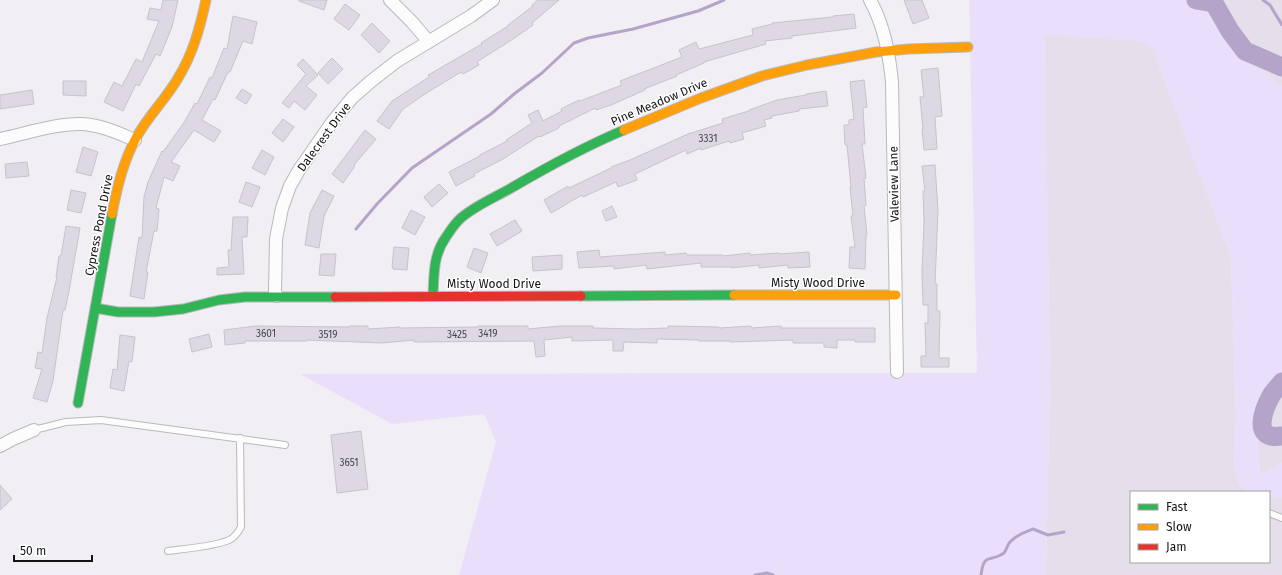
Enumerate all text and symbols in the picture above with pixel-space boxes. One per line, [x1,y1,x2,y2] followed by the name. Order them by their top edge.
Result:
[609,75,709,129] street label: Pine Meadow Drive
[294,100,354,174] street label: Dalecrest Drive
[698,133,718,145] house number: 3331
[886,146,902,222] street label: Valeview Lane
[82,173,116,277] street label: Cypress Pond Drive
[771,276,865,290] street label: Misty Wood Drive
[447,277,541,291] street label: Misty Wood Drive
[256,328,276,340] house number: 3601
[478,328,498,340] house number: 3419
[318,329,338,341] house number: 3519
[447,329,467,341] house number: 3425
[339,457,359,469] house number: 3651
[1130,491,1270,563] legend
[1166,500,1188,514] text: Fast
[1166,520,1192,534] text: Slow
[14,537,92,563] scale bar
[1166,540,1186,554] text: Jam
[20,544,46,558] text: 50 m

